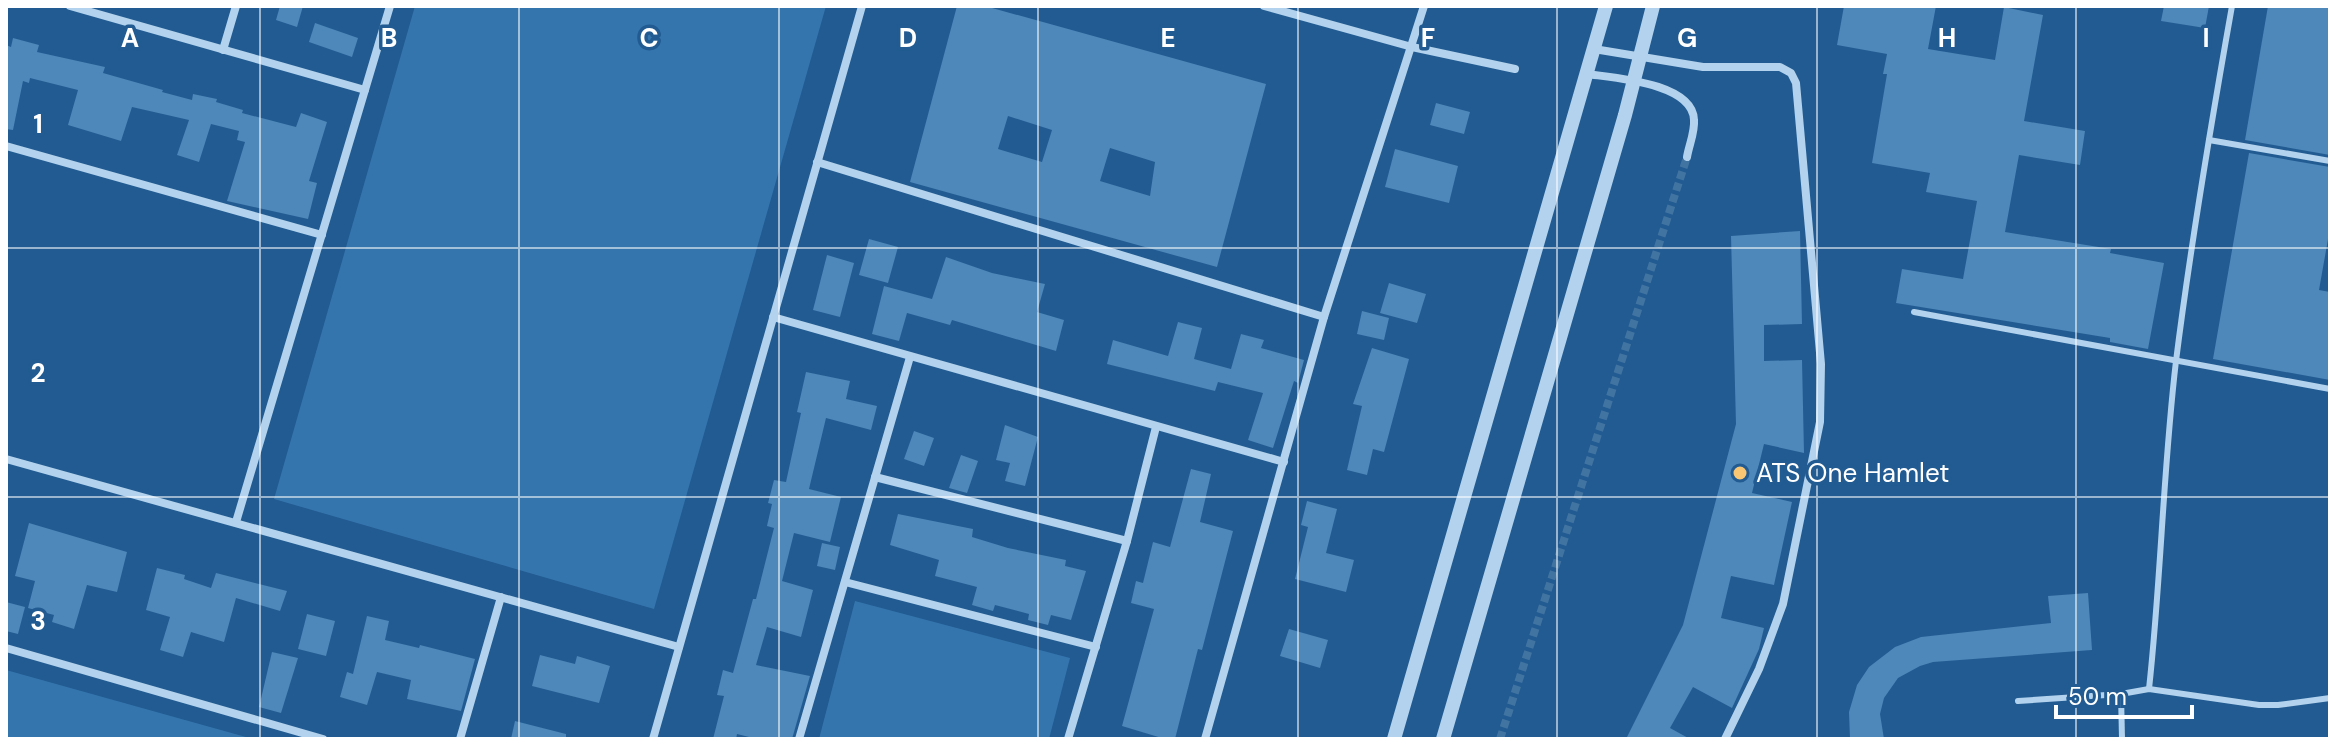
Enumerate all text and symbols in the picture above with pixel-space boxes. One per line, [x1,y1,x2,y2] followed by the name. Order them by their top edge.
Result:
[121,21,139,55] text: A
[381,21,397,55] text: B
[639,21,659,55] text: C
[899,21,917,55] text: D
[1160,21,1176,55] text: E
[1421,21,1435,55] text: F
[1677,21,1697,55] text: G
[1938,21,1956,55] text: H
[2202,21,2210,55] text: I
[33,107,43,141] text: 1
[30,356,46,390] text: 2
[1756,456,1949,490] place label: ATS One Hamlet
[1731,464,1749,482] marker: ATS One Hamlet
[30,604,46,638] text: 3
[2056,669,2192,719] scale bar
[2068,681,2127,712] text: 50 m

